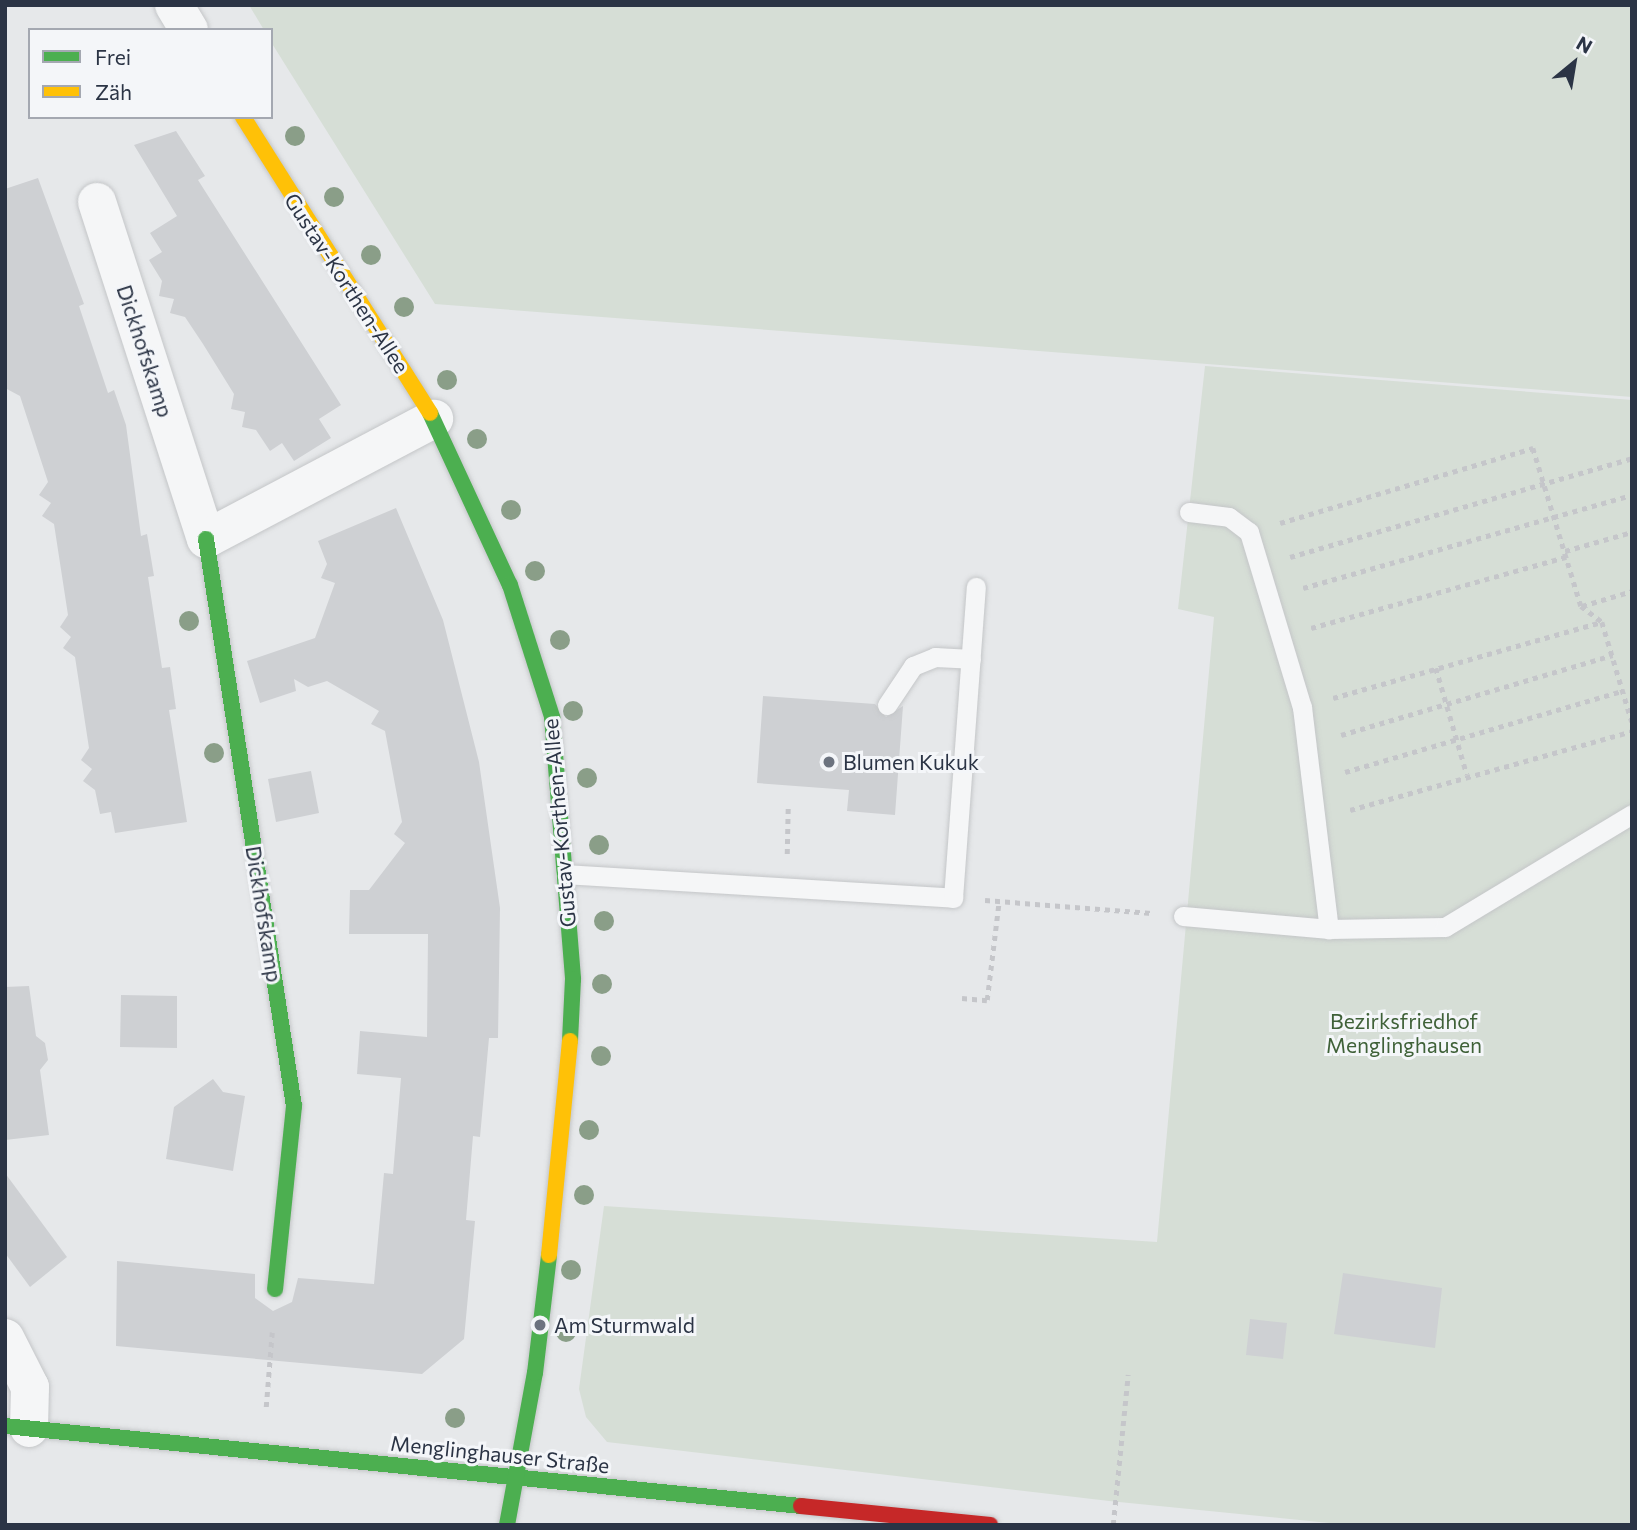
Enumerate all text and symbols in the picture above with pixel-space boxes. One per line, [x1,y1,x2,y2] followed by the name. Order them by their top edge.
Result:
[28,28,273,119] legend
[1539,28,1609,98] north arrow
[1573,31,1597,58] text: N
[95,44,131,69] text: Frei
[95,79,132,104] text: Zäh
[279,188,415,378] street label: Gustav-Korthen-Allee
[112,282,178,420] street label: Dickhofskamp
[537,718,581,928] street label: Gustav-Korthen-Allee
[843,749,979,775] place label: Blumen Kukuk
[821,754,837,770] marker: Blumen Kukuk
[241,844,287,984] street label: Dickhofskamp
[1326,1008,1482,1058] park label: Bezirksfriedhof Menglinghausen
[554,1312,695,1338] place label: Am Sturmwald
[532,1317,548,1333] marker: Am Sturmwald
[389,1430,611,1478] street label: Menglinghauser Straße

